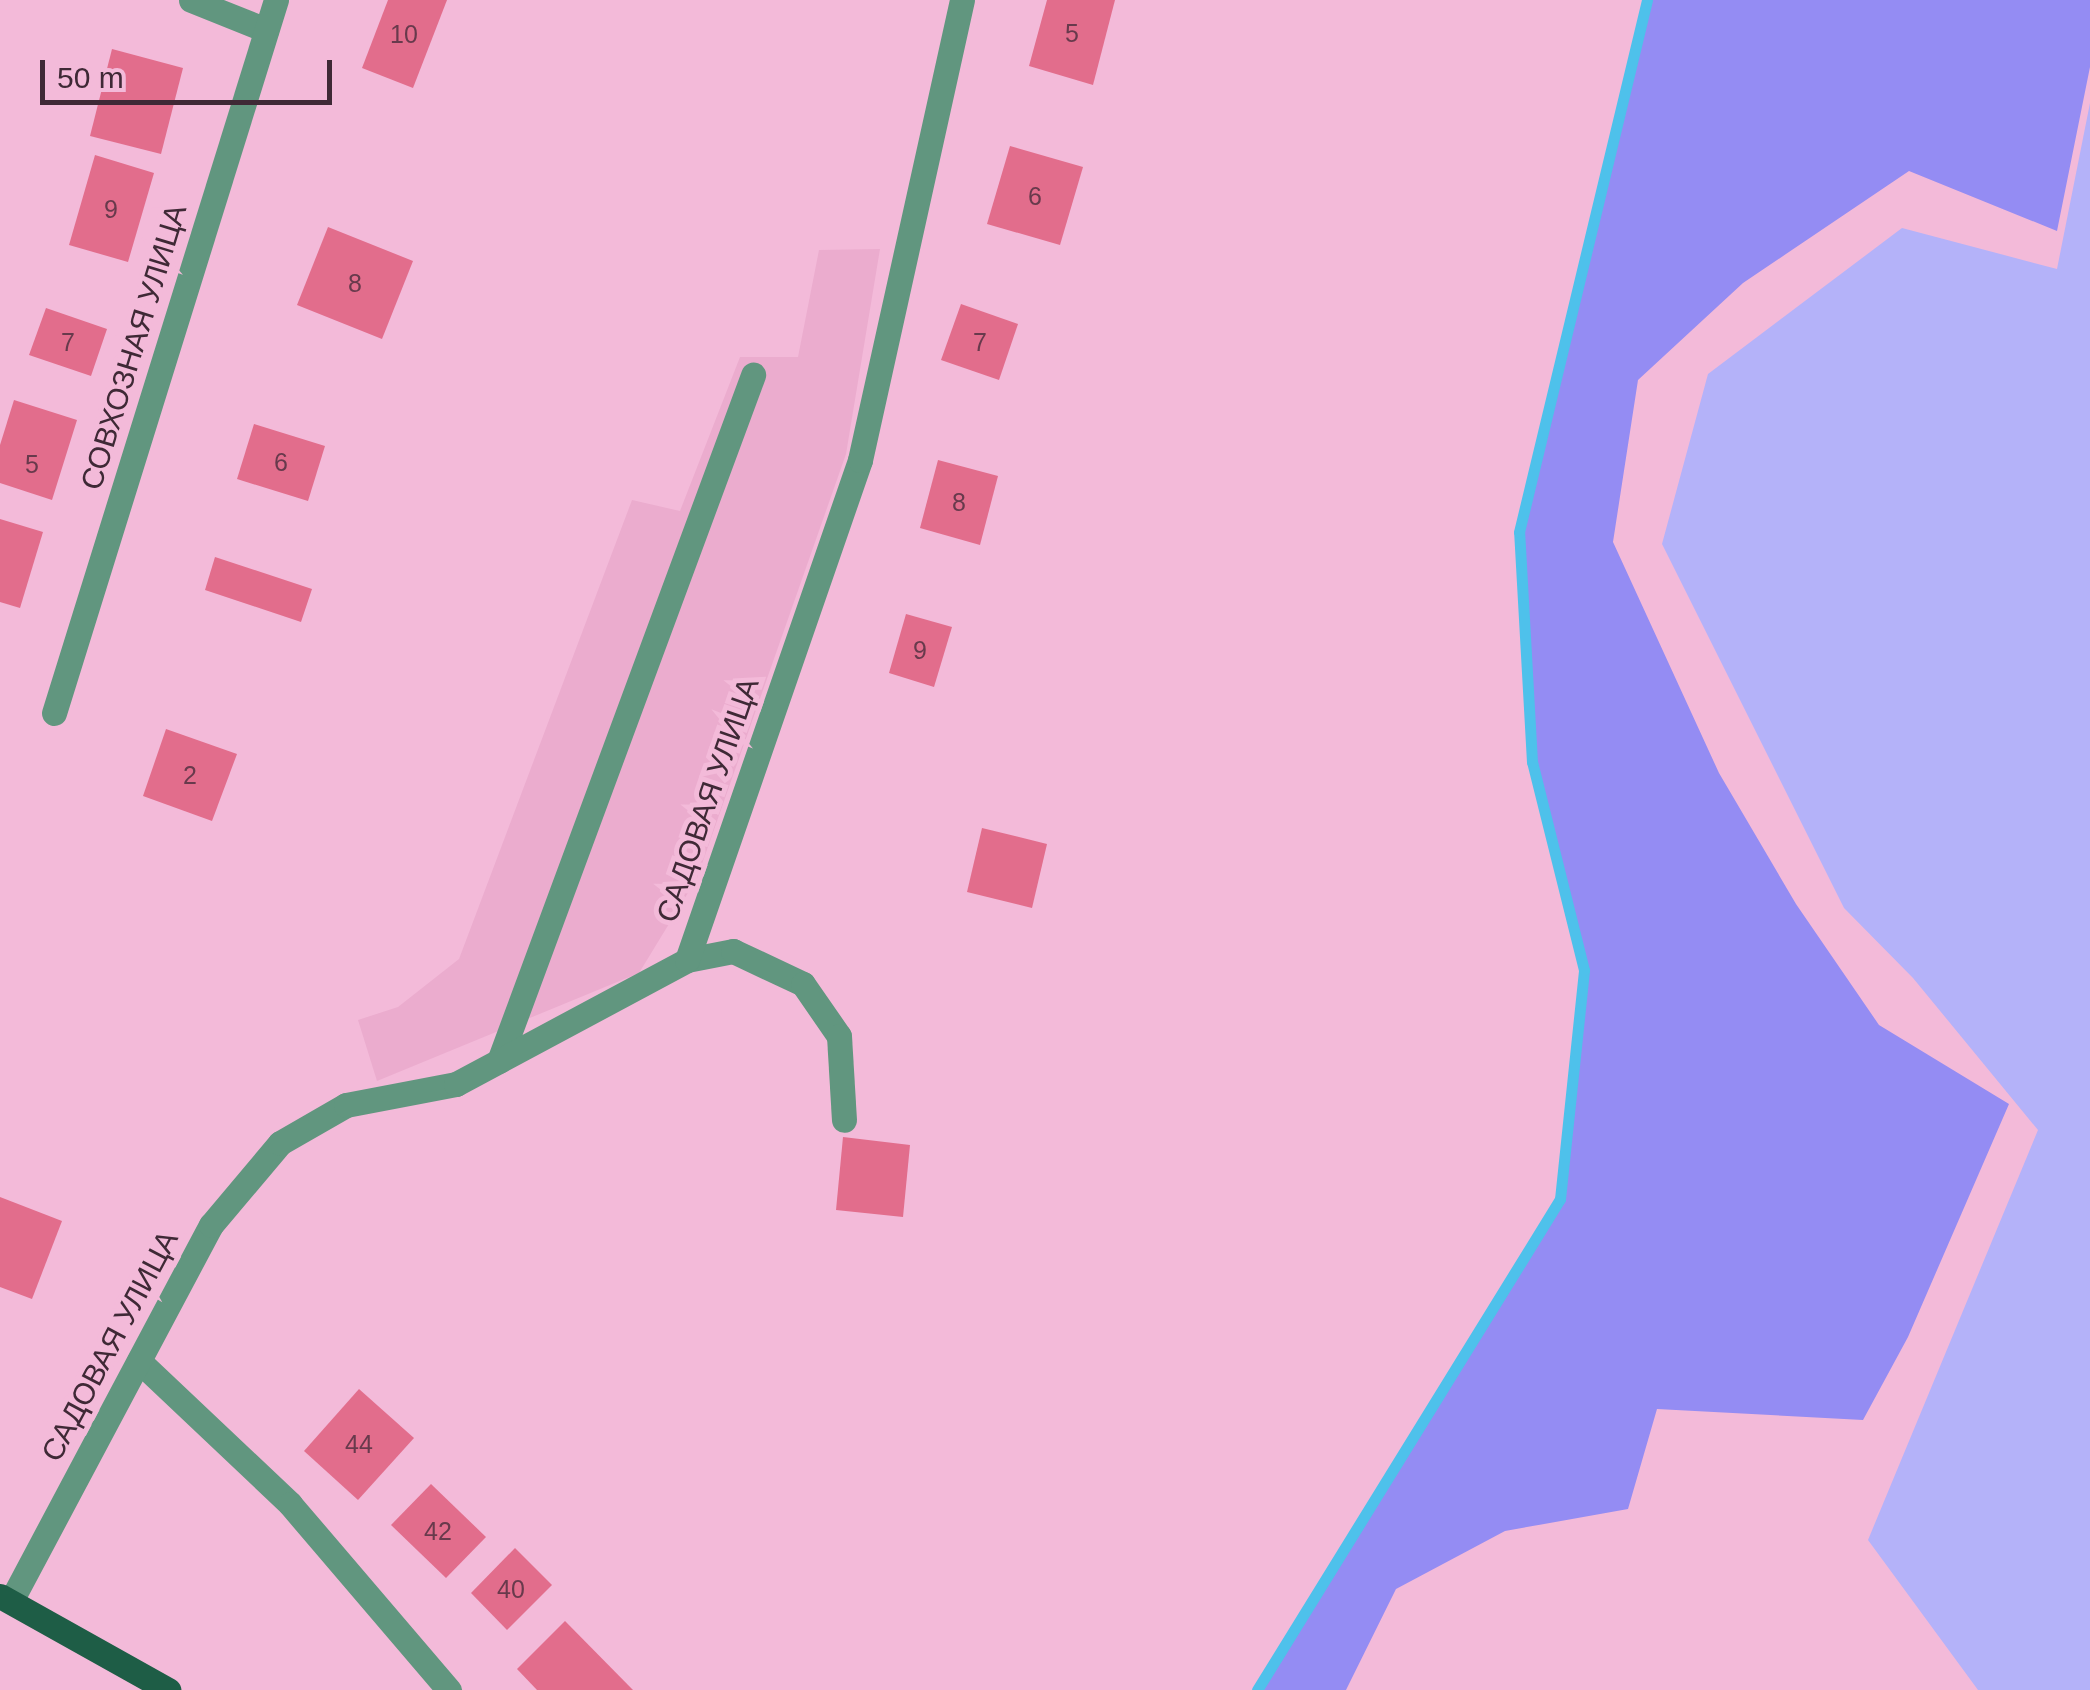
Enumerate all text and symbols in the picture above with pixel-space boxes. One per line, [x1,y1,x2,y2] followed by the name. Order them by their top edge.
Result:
[1065,18,1079,48] house number: 5
[390,19,418,49] house number: 10
[45,40,338,102] scale bar
[57,61,124,94] text: 50 m
[1028,181,1042,211] house number: 6
[104,194,118,224] house number: 9
[73,200,195,494] street label: СОВХОЗНАЯ УЛИЦА
[348,268,362,298] house number: 8
[61,327,75,357] house number: 7
[973,327,987,357] house number: 7
[274,447,288,477] house number: 6
[25,449,39,479] house number: 5
[952,487,966,517] house number: 8
[913,635,927,665] house number: 9
[649,673,767,927] street label: САДОВАЯ УЛИЦА
[183,760,197,790] house number: 2
[34,1224,186,1468] street label: САДОВАЯ УЛИЦА
[345,1429,373,1459] house number: 44
[424,1516,452,1546] house number: 42
[497,1574,525,1604] house number: 40

